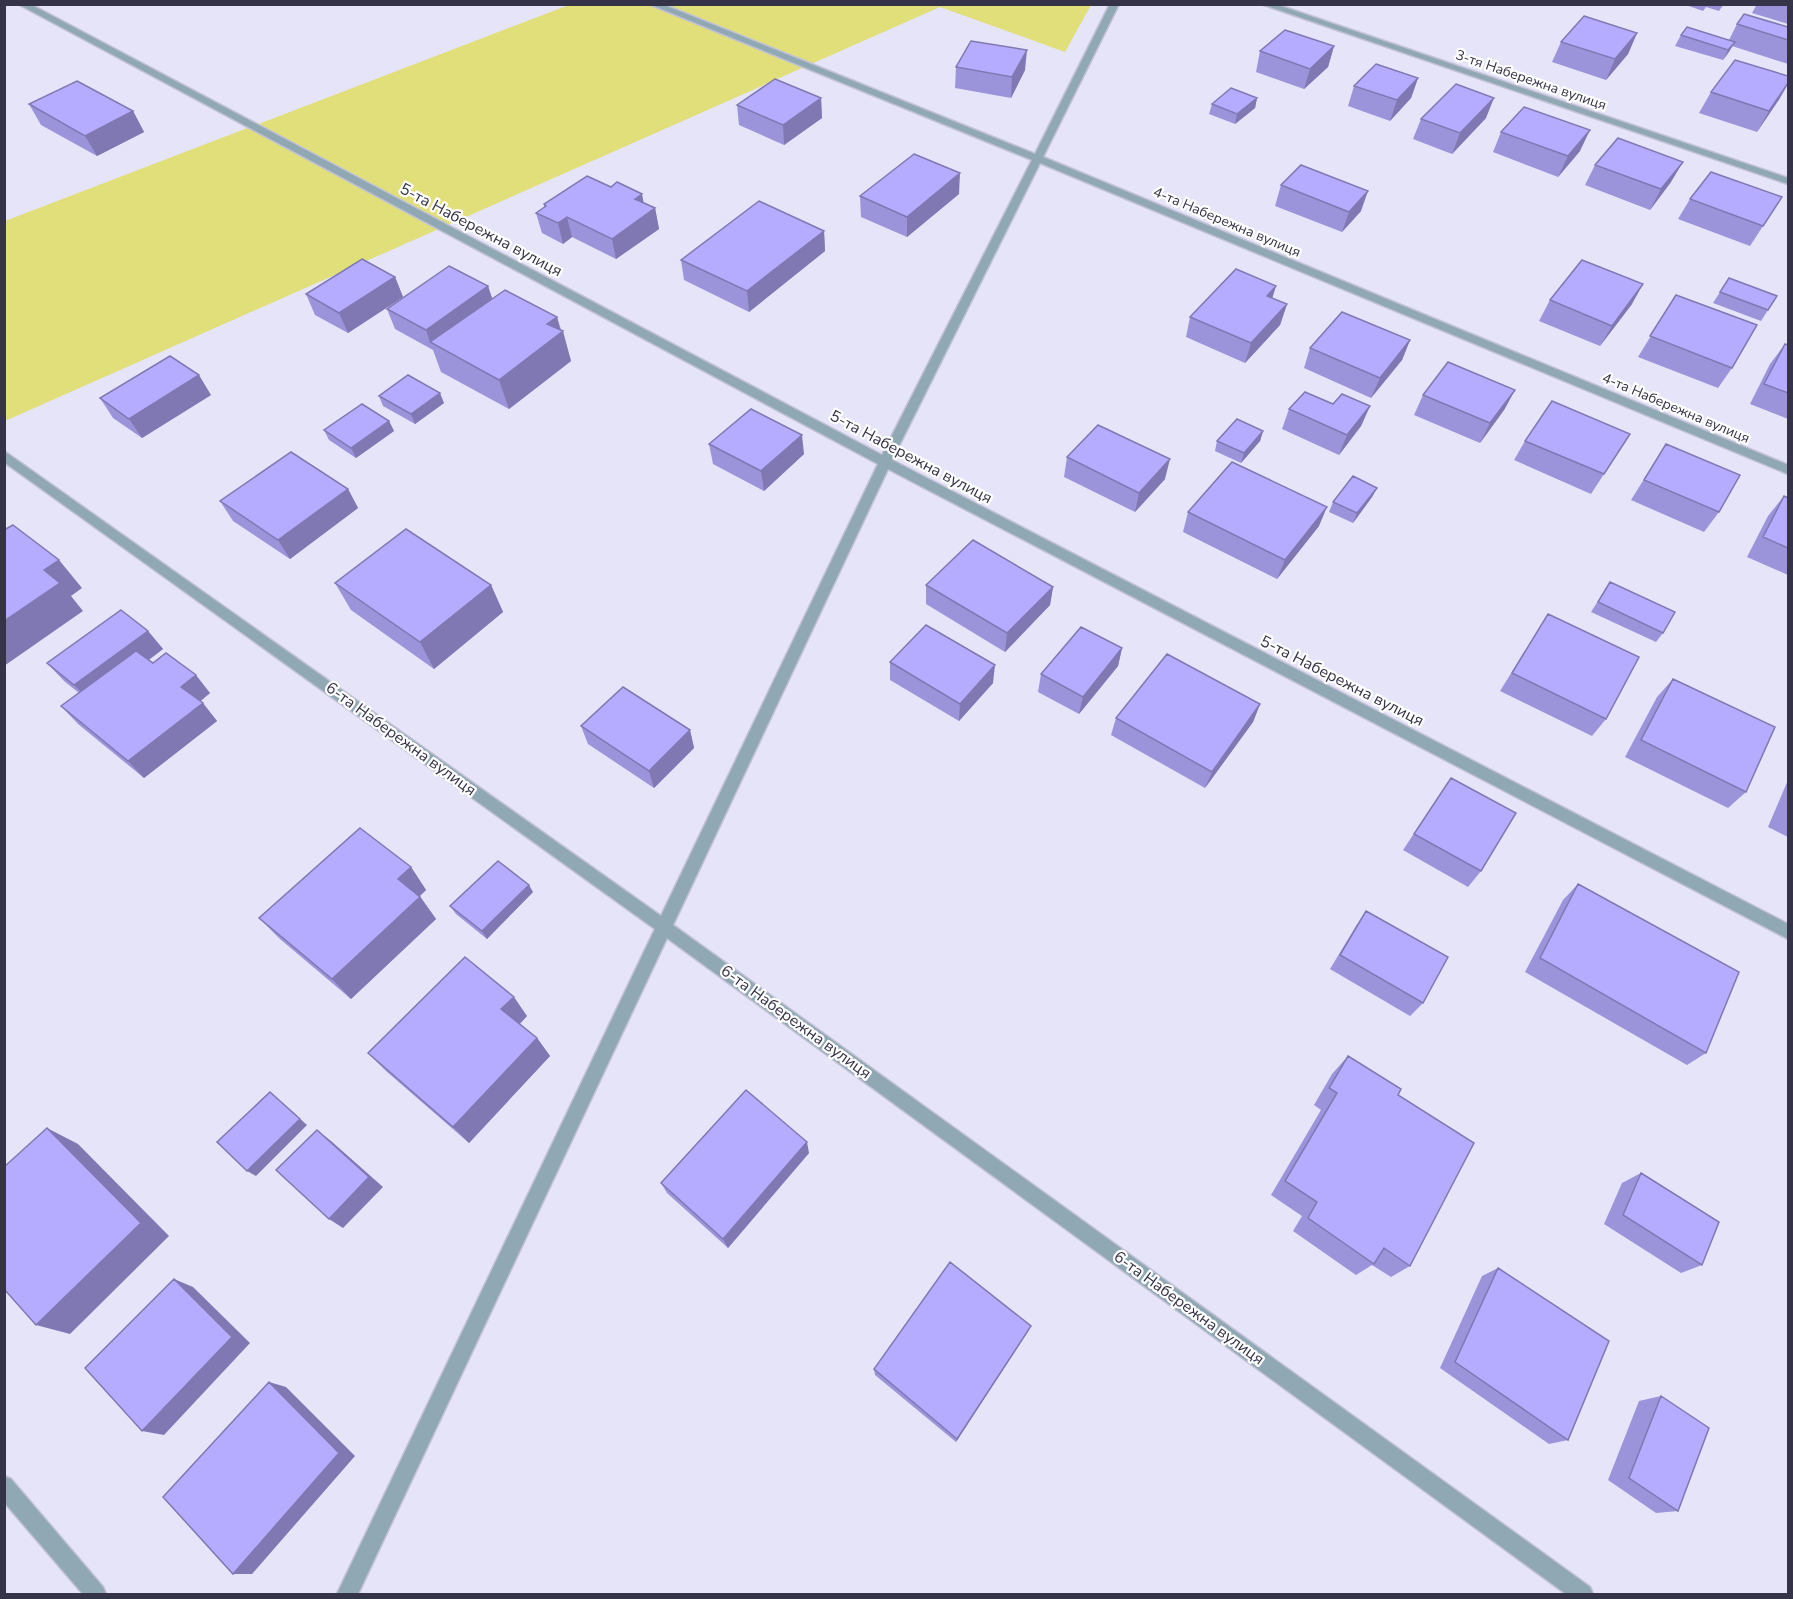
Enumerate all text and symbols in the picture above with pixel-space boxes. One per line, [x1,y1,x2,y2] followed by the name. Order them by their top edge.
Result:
[1453,45,1609,115] street label: 3-тя Набережна вулиця
[396,178,566,282] street label: 5-та Набережна вулиця
[1150,182,1304,262] street label: 4-та Набережна вулиця
[1599,368,1753,448] street label: 4-та Набережна вулиця
[826,405,996,509] street label: 5-та Набережна вулиця
[1256,630,1428,732] street label: 5-та Набережна вулиця
[321,677,481,801] street label: 6-та Набережна вулиця
[716,960,876,1084] street label: 6-та Набережна вулиця
[1109,1246,1269,1370] street label: 6-та Набережна вулиця

